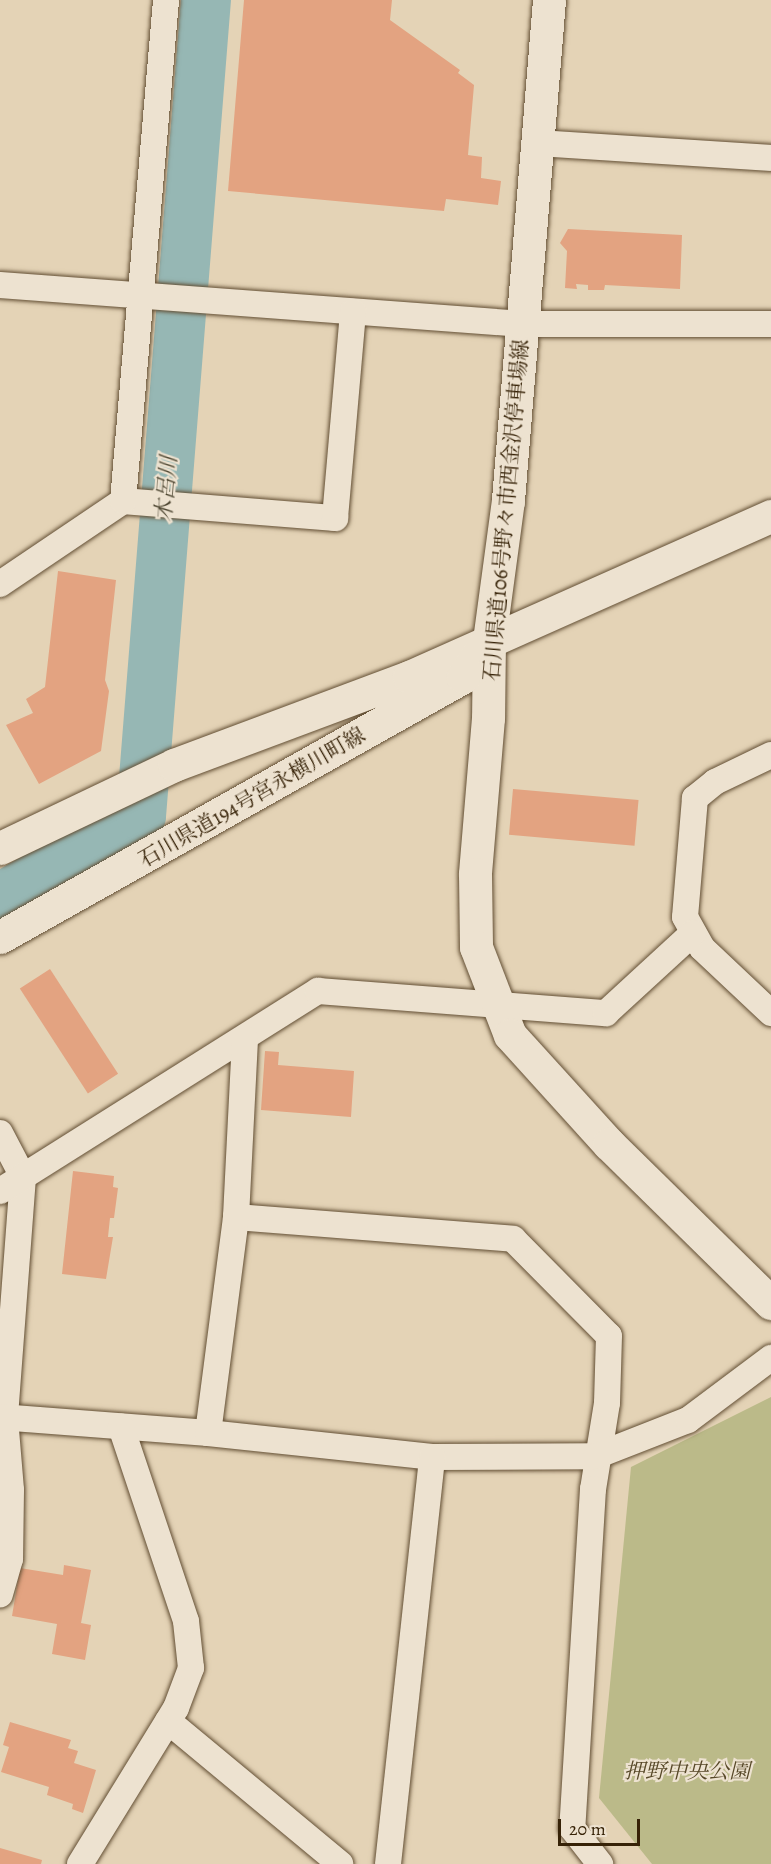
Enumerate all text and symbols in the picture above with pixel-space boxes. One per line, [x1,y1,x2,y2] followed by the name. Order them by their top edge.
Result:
[478,338,534,682] street label: 石川県道106号野々市西金沢停車場線
[151,455,183,523] water label: 木呂川
[134,722,370,872] street label: 石川県道194号宮永横川町線
[624,1758,750,1784] park label: 押野中央公園
[561,1807,644,1845] scale bar
[569,1817,606,1841] text: 20 m

